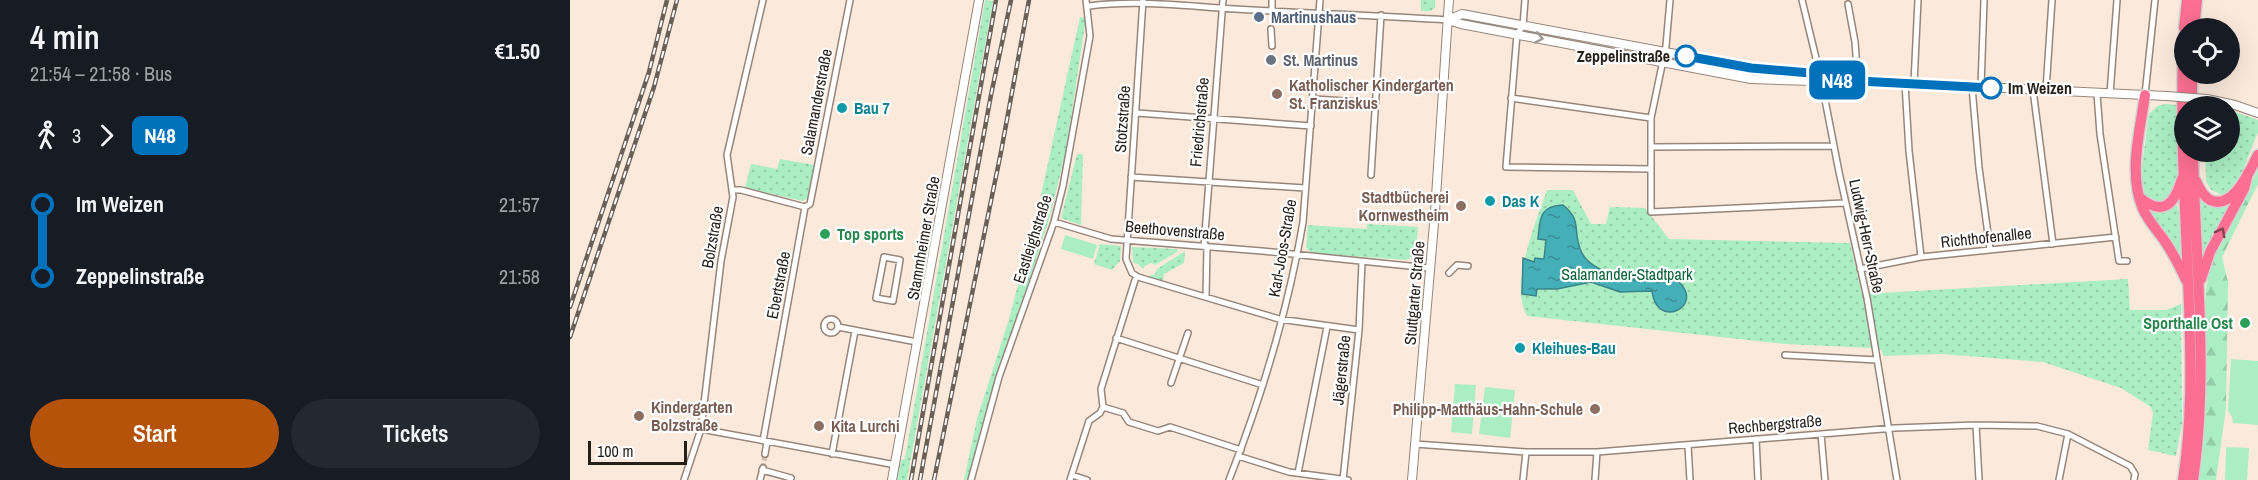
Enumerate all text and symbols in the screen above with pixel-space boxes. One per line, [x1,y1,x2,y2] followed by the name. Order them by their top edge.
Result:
[1271,6,1356,28] place label: Martinushaus
[1252,10,1266,24] marker: Martinushaus
[30,15,100,59] text: 4 min
[2174,18,2240,162] map controls
[2174,18,2240,84] button: locate
[1534,31,1544,44] one-way arrow
[495,36,540,66] text: €1.50
[1577,45,1670,67] place label: Zeppelinstraße
[1675,45,1697,67] marker: Zeppelinstraße
[795,47,837,157] street label: Salamanderstraße
[1283,49,1358,71] place label: St. Martinus
[1264,53,1278,67] marker: St. Martinus
[30,60,172,87] text: 21:54 – 21:58 · Bus
[1802,60,1872,100] line badge: N48
[1821,66,1853,95] text: N48
[1289,74,1454,114] place label: Katholischer Kindergarten St. Franziskus
[1184,76,1214,168] street label: Friedrichstraße
[1980,77,2002,99] marker: Im Weizen
[2008,77,2072,99] place label: Im Weizen
[1109,85,1135,153] street label: Stotzstraße
[1270,87,1284,101] marker: Katholischer Kindergarten St. Franziskus
[2174,96,2240,162] button: layers
[854,97,890,119] place label: Bau 7
[835,101,849,115] marker: Bau 7
[30,119,63,152] icon: walk
[90,119,123,152] icon: forward
[144,121,176,150] text: N48
[72,122,81,149] text: 3
[901,174,945,302] street label: Stammheimer Straße
[1844,177,1890,295] street label: Ludwig-Herr-Straße
[1359,186,1449,226] place label: Stadtbücherei Kornwestheim
[76,189,164,219] text: Im Weizen
[1502,190,1540,212] place label: Das K
[499,191,540,218] text: 21:57
[1007,192,1057,286] street label: Eastleighstraße
[1483,194,1497,208] marker: Das K
[1263,197,1301,299] street label: Karl-Joos-Straße
[1454,199,1468,213] marker: Stadtbücherei Kornwestheim
[696,204,728,270] street label: Bolzstraße
[1124,215,1226,245] street label: Beethovenstraße
[1940,221,2032,253] street label: Richthofenallee
[837,223,904,245] place label: Top sports
[818,227,832,241] marker: Top sports
[2214,227,2225,238] one-way arrow
[1398,240,1430,346] street label: Stuttgarter Straße
[761,249,795,321] street label: Ebertstraße
[76,261,204,291] text: Zeppelinstraße
[499,263,540,290] text: 21:58
[1561,263,1693,285] park label: Salamander-Stadtpark
[2143,312,2234,334] place label: Sporthalle Ost
[2238,316,2252,330] marker: Sporthalle Ost
[1326,334,1356,406] street label: Jägerstraße
[1532,337,1616,359] place label: Kleihues-Bau
[1513,341,1527,355] marker: Kleihues-Bau
[651,396,733,436] place label: Kindergarten Bolzstraße
[1393,398,1583,420] place label: Philipp-Matthäus-Hahn-Schule
[30,399,279,468] button: Start
[291,399,540,468] button: Tickets
[1588,402,1602,416] marker: Philipp-Matthäus-Hahn-Schule
[632,409,646,423] marker: Kindergarten Bolzstraße
[1727,409,1823,439] street label: Rechbergstraße
[831,415,900,437] place label: Kita Lurchi
[812,419,826,433] marker: Kita Lurchi
[588,438,687,466] scale bar
[597,440,633,462] text: 100 m

